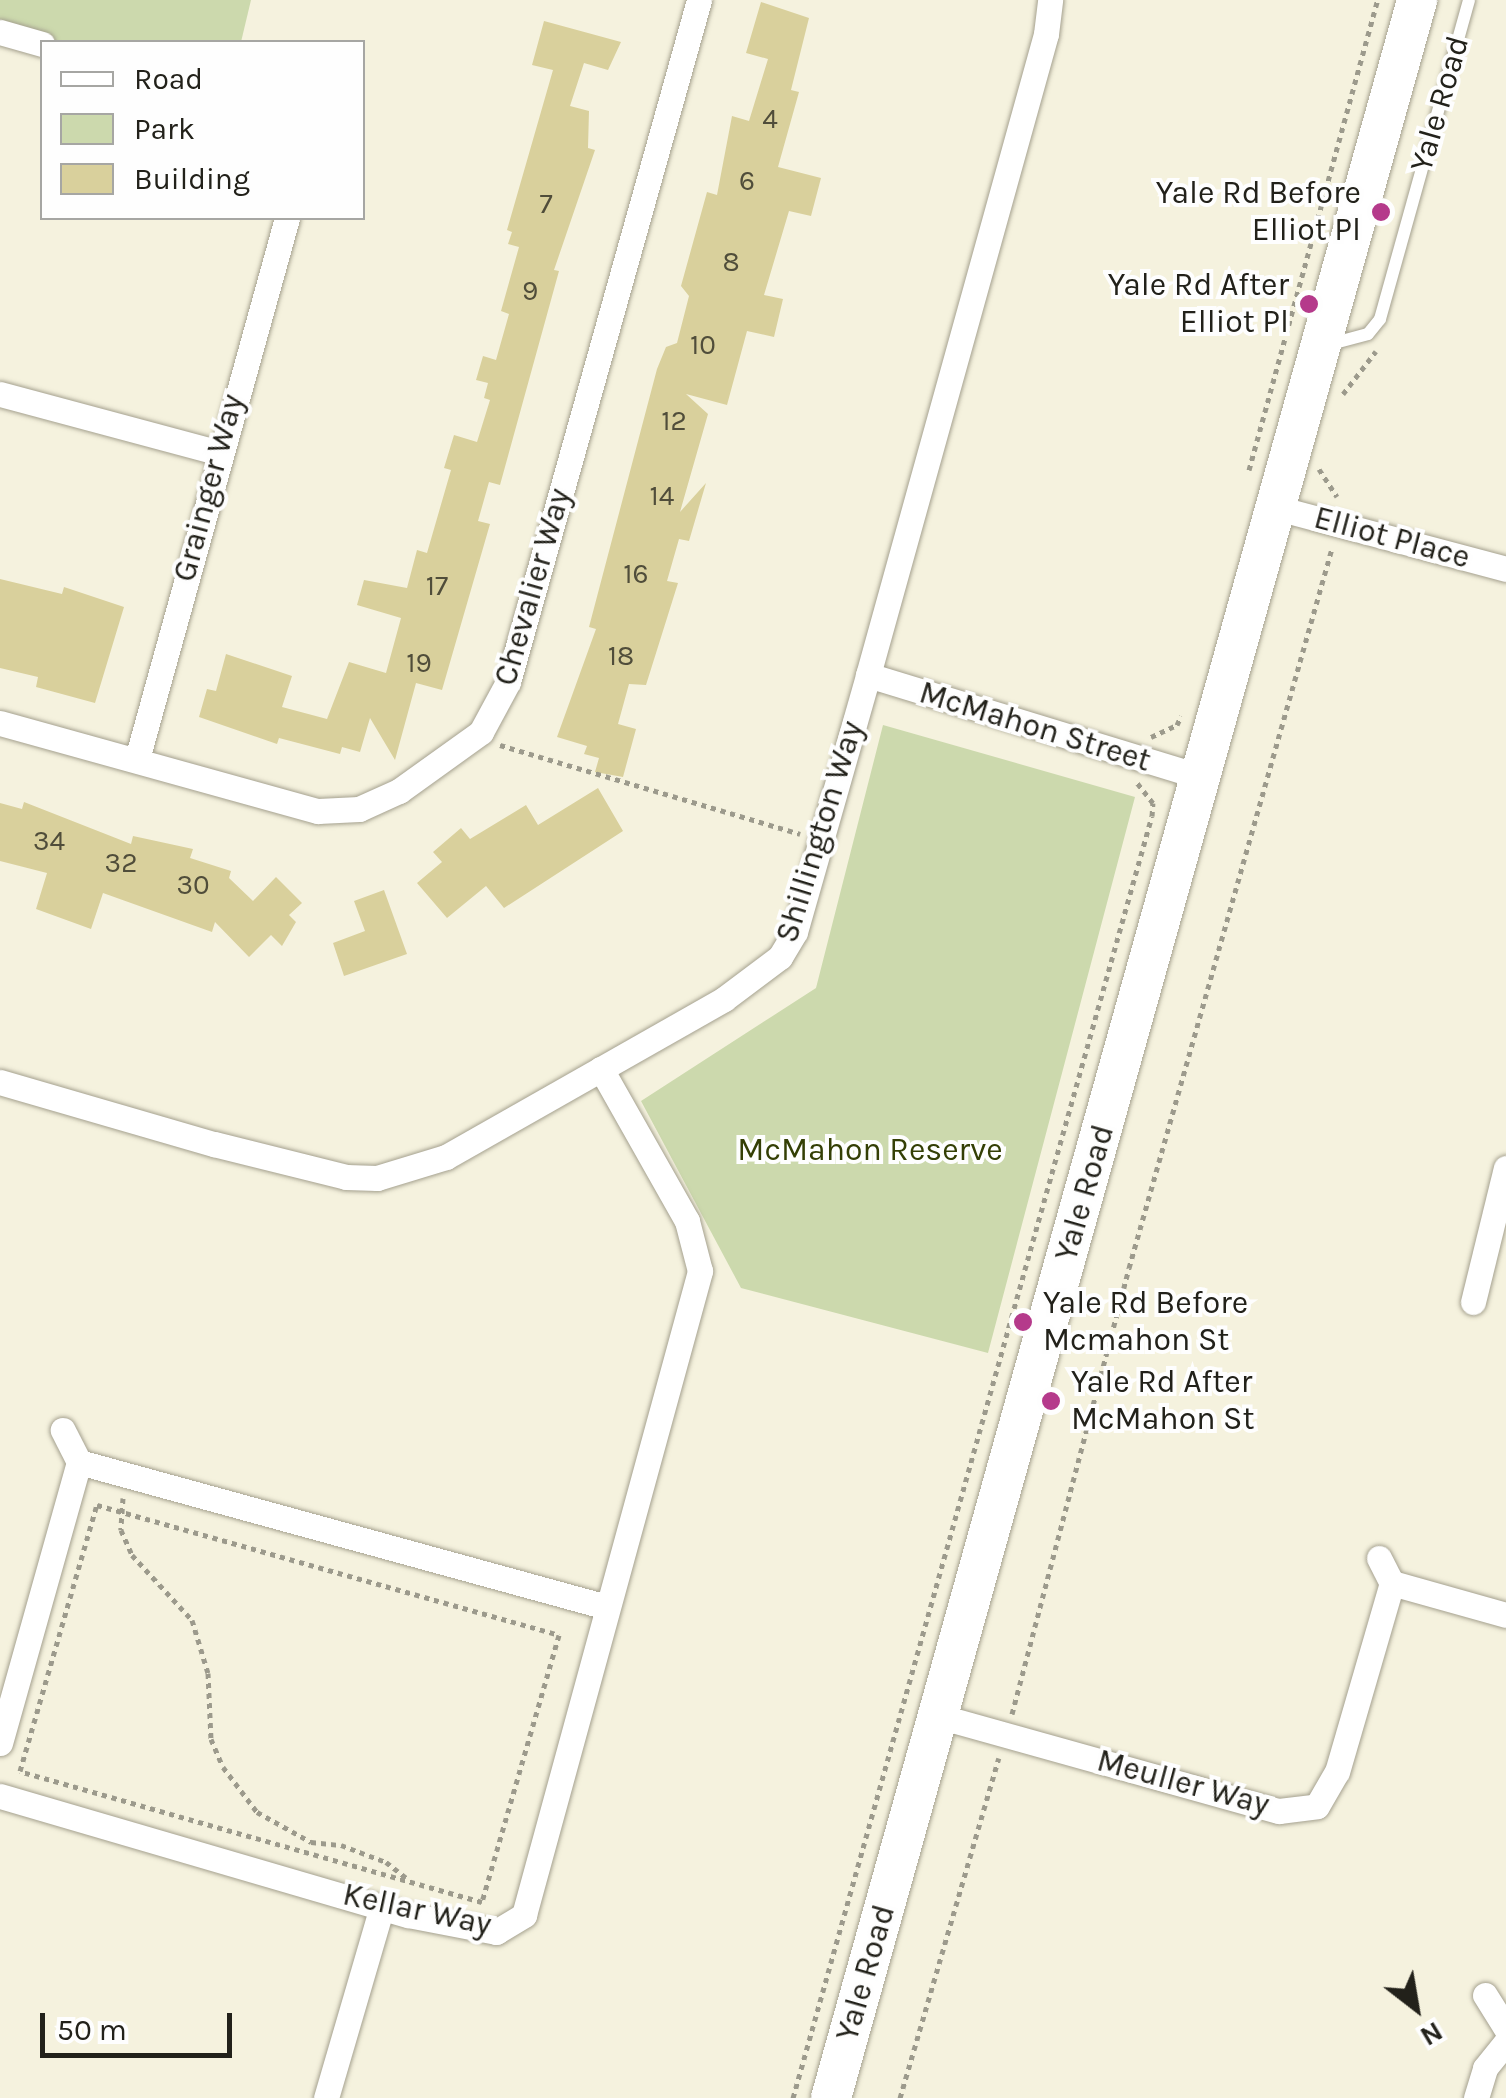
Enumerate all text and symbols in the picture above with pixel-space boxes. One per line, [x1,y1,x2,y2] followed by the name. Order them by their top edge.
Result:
[1402,31,1478,177] street label: Yale Road
[40,40,365,220] legend
[134,61,203,97] text: Road
[762,102,778,136] house number: 4
[134,111,195,147] text: Park
[134,161,250,197] text: Building
[739,164,755,198] house number: 6
[1156,175,1361,250] place label: Yale Rd Before Elliot Pl
[539,187,553,221] house number: 7
[1370,201,1392,223] marker: Yale Rd Before Elliot Pl
[722,245,740,279] house number: 8
[1108,267,1289,342] place label: Yale Rd After Elliot Pl
[522,274,538,308] house number: 9
[1298,293,1320,315] marker: Yale Rd After Elliot Pl
[690,328,716,362] house number: 10
[166,390,252,586] street label: Grainger Way
[661,404,687,438] house number: 12
[650,479,674,513] house number: 14
[487,484,579,690] street label: Chevalier Way
[1310,499,1474,577] street label: Elliot Place
[623,557,649,591] house number: 16
[426,569,448,603] house number: 17
[608,639,634,673] house number: 18
[406,646,432,680] house number: 19
[915,674,1155,780] street label: McMahon Street
[768,717,872,947] street label: Shillington Way
[33,824,65,858] house number: 34
[105,846,137,880] house number: 32
[176,868,210,902] house number: 30
[1047,1120,1123,1266] street label: Yale Road
[737,1131,1003,1169] park label: McMahon Reserve
[1043,1285,1248,1360] place label: Yale Rd Before Mcmahon St
[1012,1311,1034,1333] marker: Yale Rd Before Mcmahon St
[1071,1364,1254,1439] place label: Yale Rd After McMahon St
[1040,1390,1062,1412] marker: Yale Rd After McMahon St
[1093,1742,1273,1824] street label: Meuller Way
[339,1876,495,1944] street label: Kellar Way
[828,1900,904,2046] street label: Yale Road
[1366,1958,1466,2058] north arrow
[45,1993,238,2055] scale bar
[57,2012,127,2048] text: 50 m
[1415,2015,1449,2053] text: N

